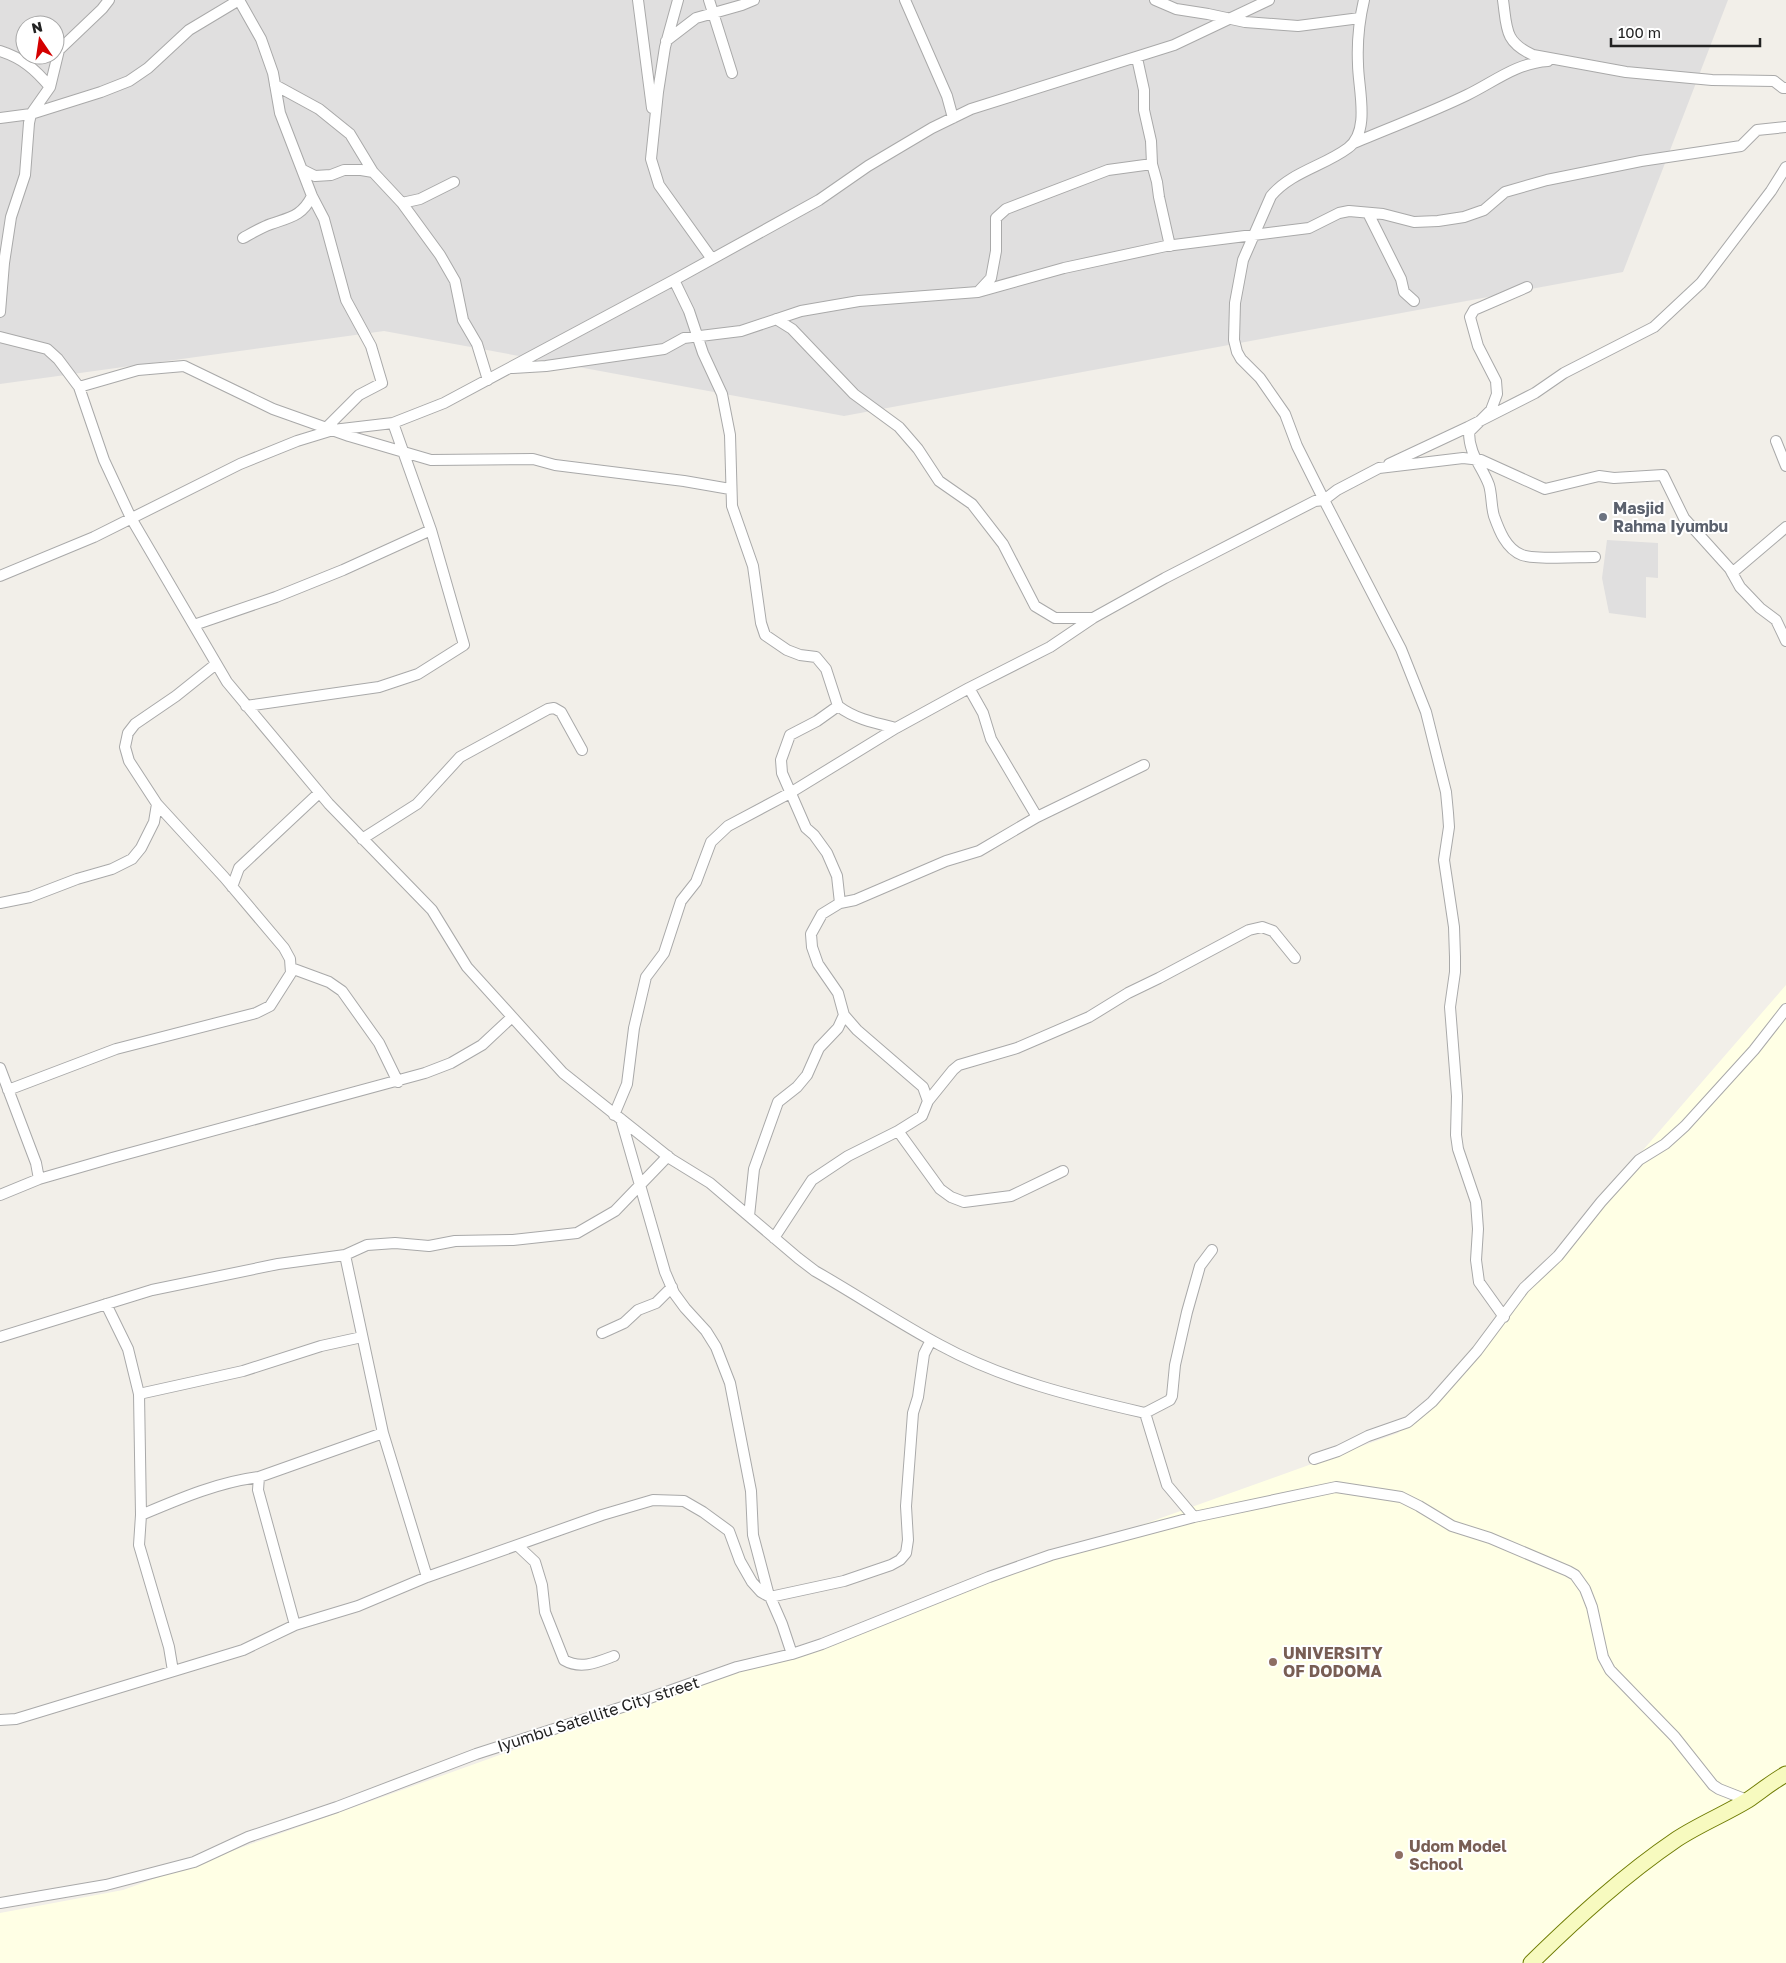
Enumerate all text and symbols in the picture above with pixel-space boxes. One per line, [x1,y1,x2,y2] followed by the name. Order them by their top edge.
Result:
[15,15,65,65] north arrow
[1611,15,1760,47] scale bar
[30,17,44,36] text: N
[1618,23,1661,41] text: 100 m
[1613,498,1728,536] place label: Masjid Rahma Iyumbu
[1597,511,1609,523] marker: Masjid Rahma Iyumbu
[1283,1643,1383,1681] place label: UNIVERSITY OF DODOMA
[1267,1656,1279,1668] marker: UNIVERSITY OF DODOMA
[495,1672,701,1756] street label: Iyumbu Satellite City street
[1409,1836,1507,1874] place label: Udom Model School
[1393,1849,1405,1861] marker: Udom Model School

